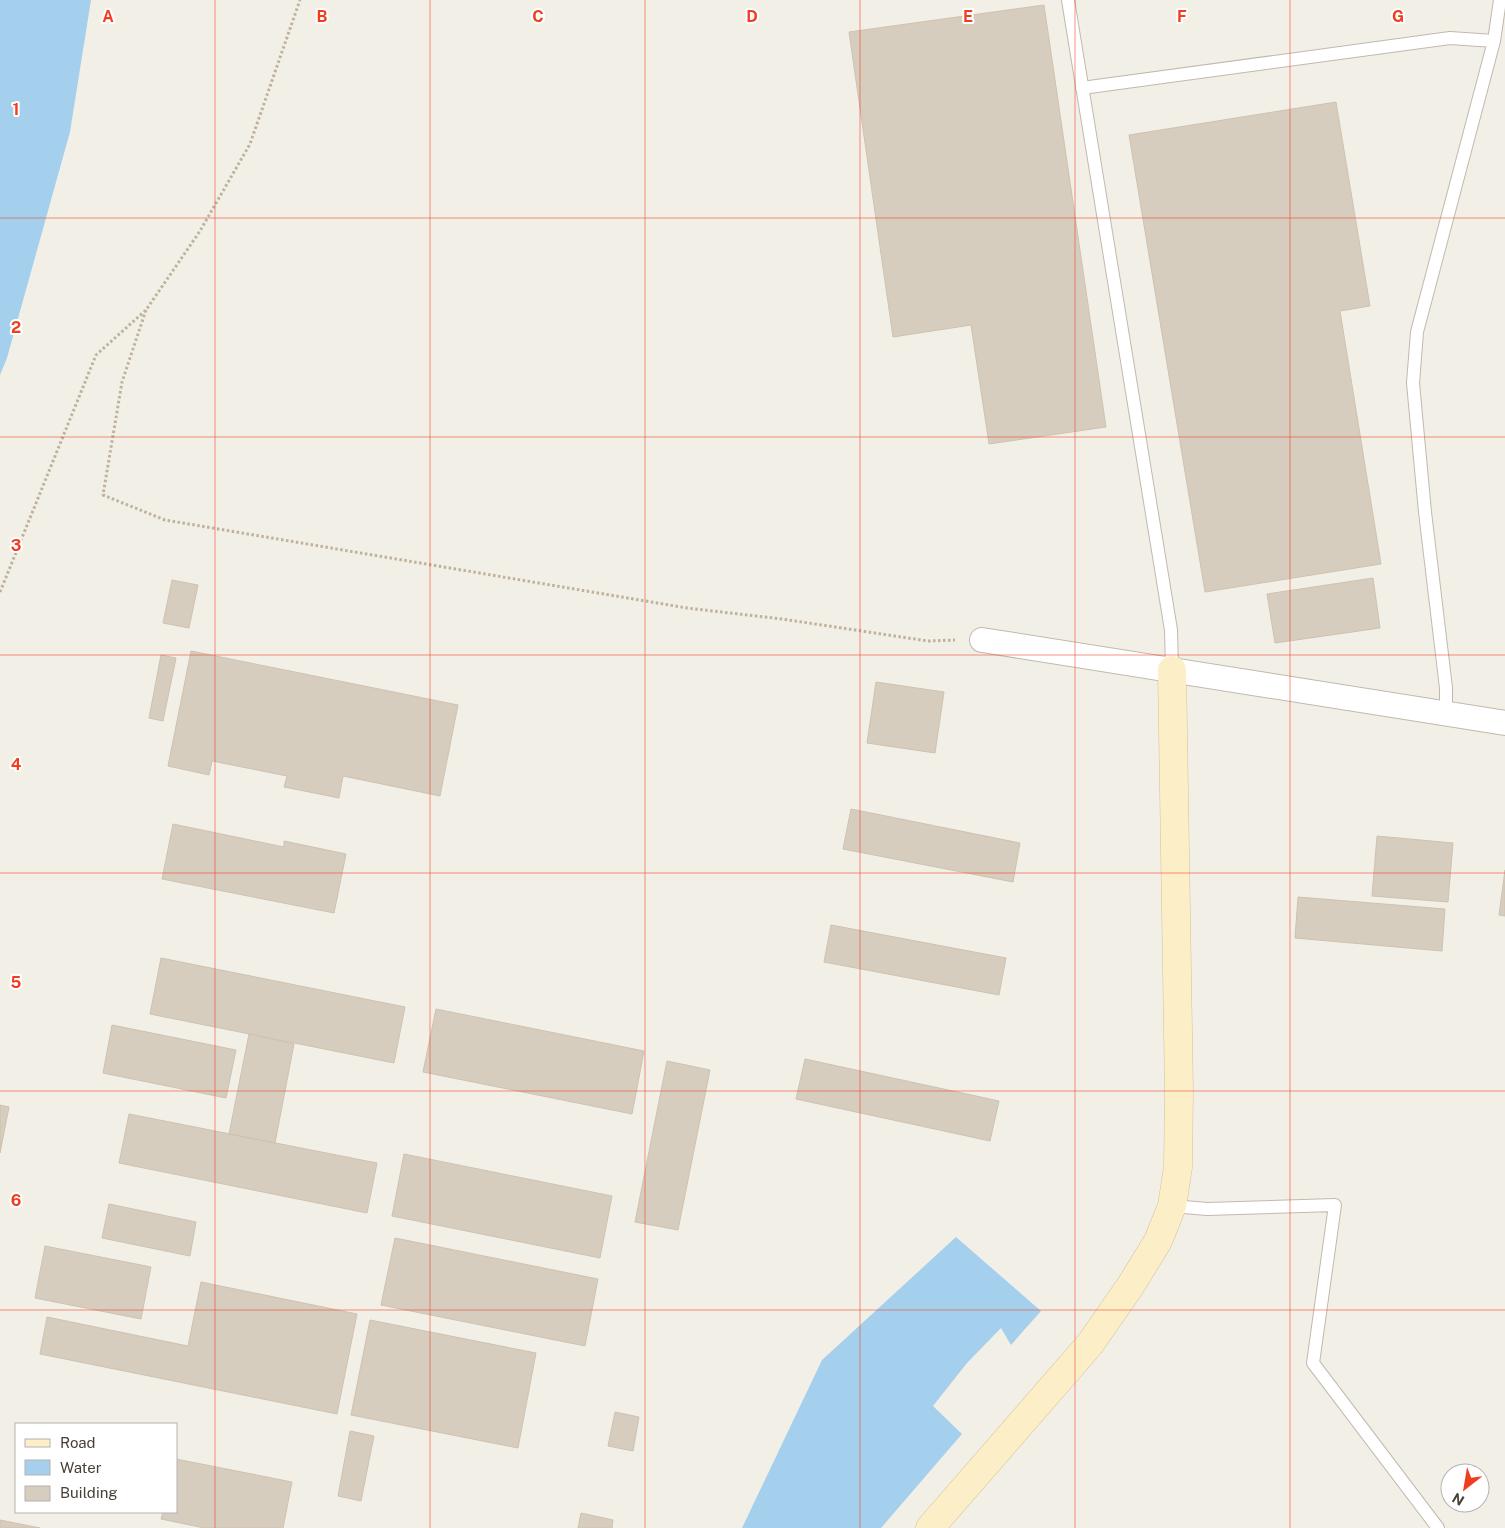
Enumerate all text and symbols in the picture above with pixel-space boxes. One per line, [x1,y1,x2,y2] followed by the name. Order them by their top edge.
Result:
[102,7,114,26] text: A
[317,7,328,26] text: B
[532,7,544,26] text: C
[746,7,758,26] text: D
[963,7,973,26] text: E
[1177,7,1187,26] text: F
[1392,7,1404,26] text: G
[13,100,19,119] text: 1
[11,318,21,337] text: 2
[11,536,21,555] text: 3
[11,755,22,774] text: 4
[11,973,22,992] text: 5
[11,1191,21,1210] text: 6
[15,1423,178,1513] legend
[60,1434,96,1451] text: Road
[60,1459,102,1476] text: Water
[1440,1463,1490,1513] north arrow
[60,1484,118,1501] text: Building
[1449,1489,1467,1509] text: N

